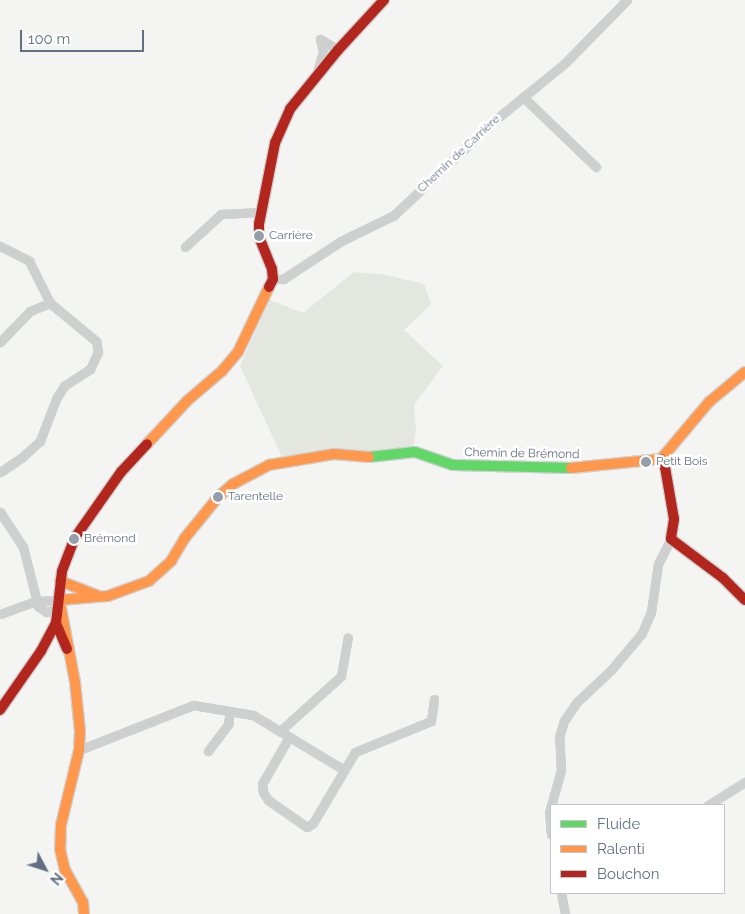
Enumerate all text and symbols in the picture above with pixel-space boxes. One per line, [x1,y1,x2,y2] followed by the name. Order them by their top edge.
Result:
[22,20,146,52] scale bar
[28,30,70,48] text: 100 m
[415,112,503,196] street label: Chemin de Carrière
[269,229,313,243] place label: Carrière
[253,230,265,242] marker: Carrière
[464,446,580,462] street label: Chemin de Brémond
[656,455,708,469] place label: Petit Bois
[640,456,652,468] marker: Petit Bois
[228,490,283,504] place label: Tarentelle
[212,491,224,503] marker: Tarentelle
[84,532,136,546] place label: Brémond
[68,533,80,545] marker: Brémond
[550,804,725,894] legend
[597,815,640,833] text: Fluide
[597,840,645,858] text: Ralenti
[20,844,70,894] north arrow
[597,865,659,883] text: Bouchon
[47,869,66,888] text: N

